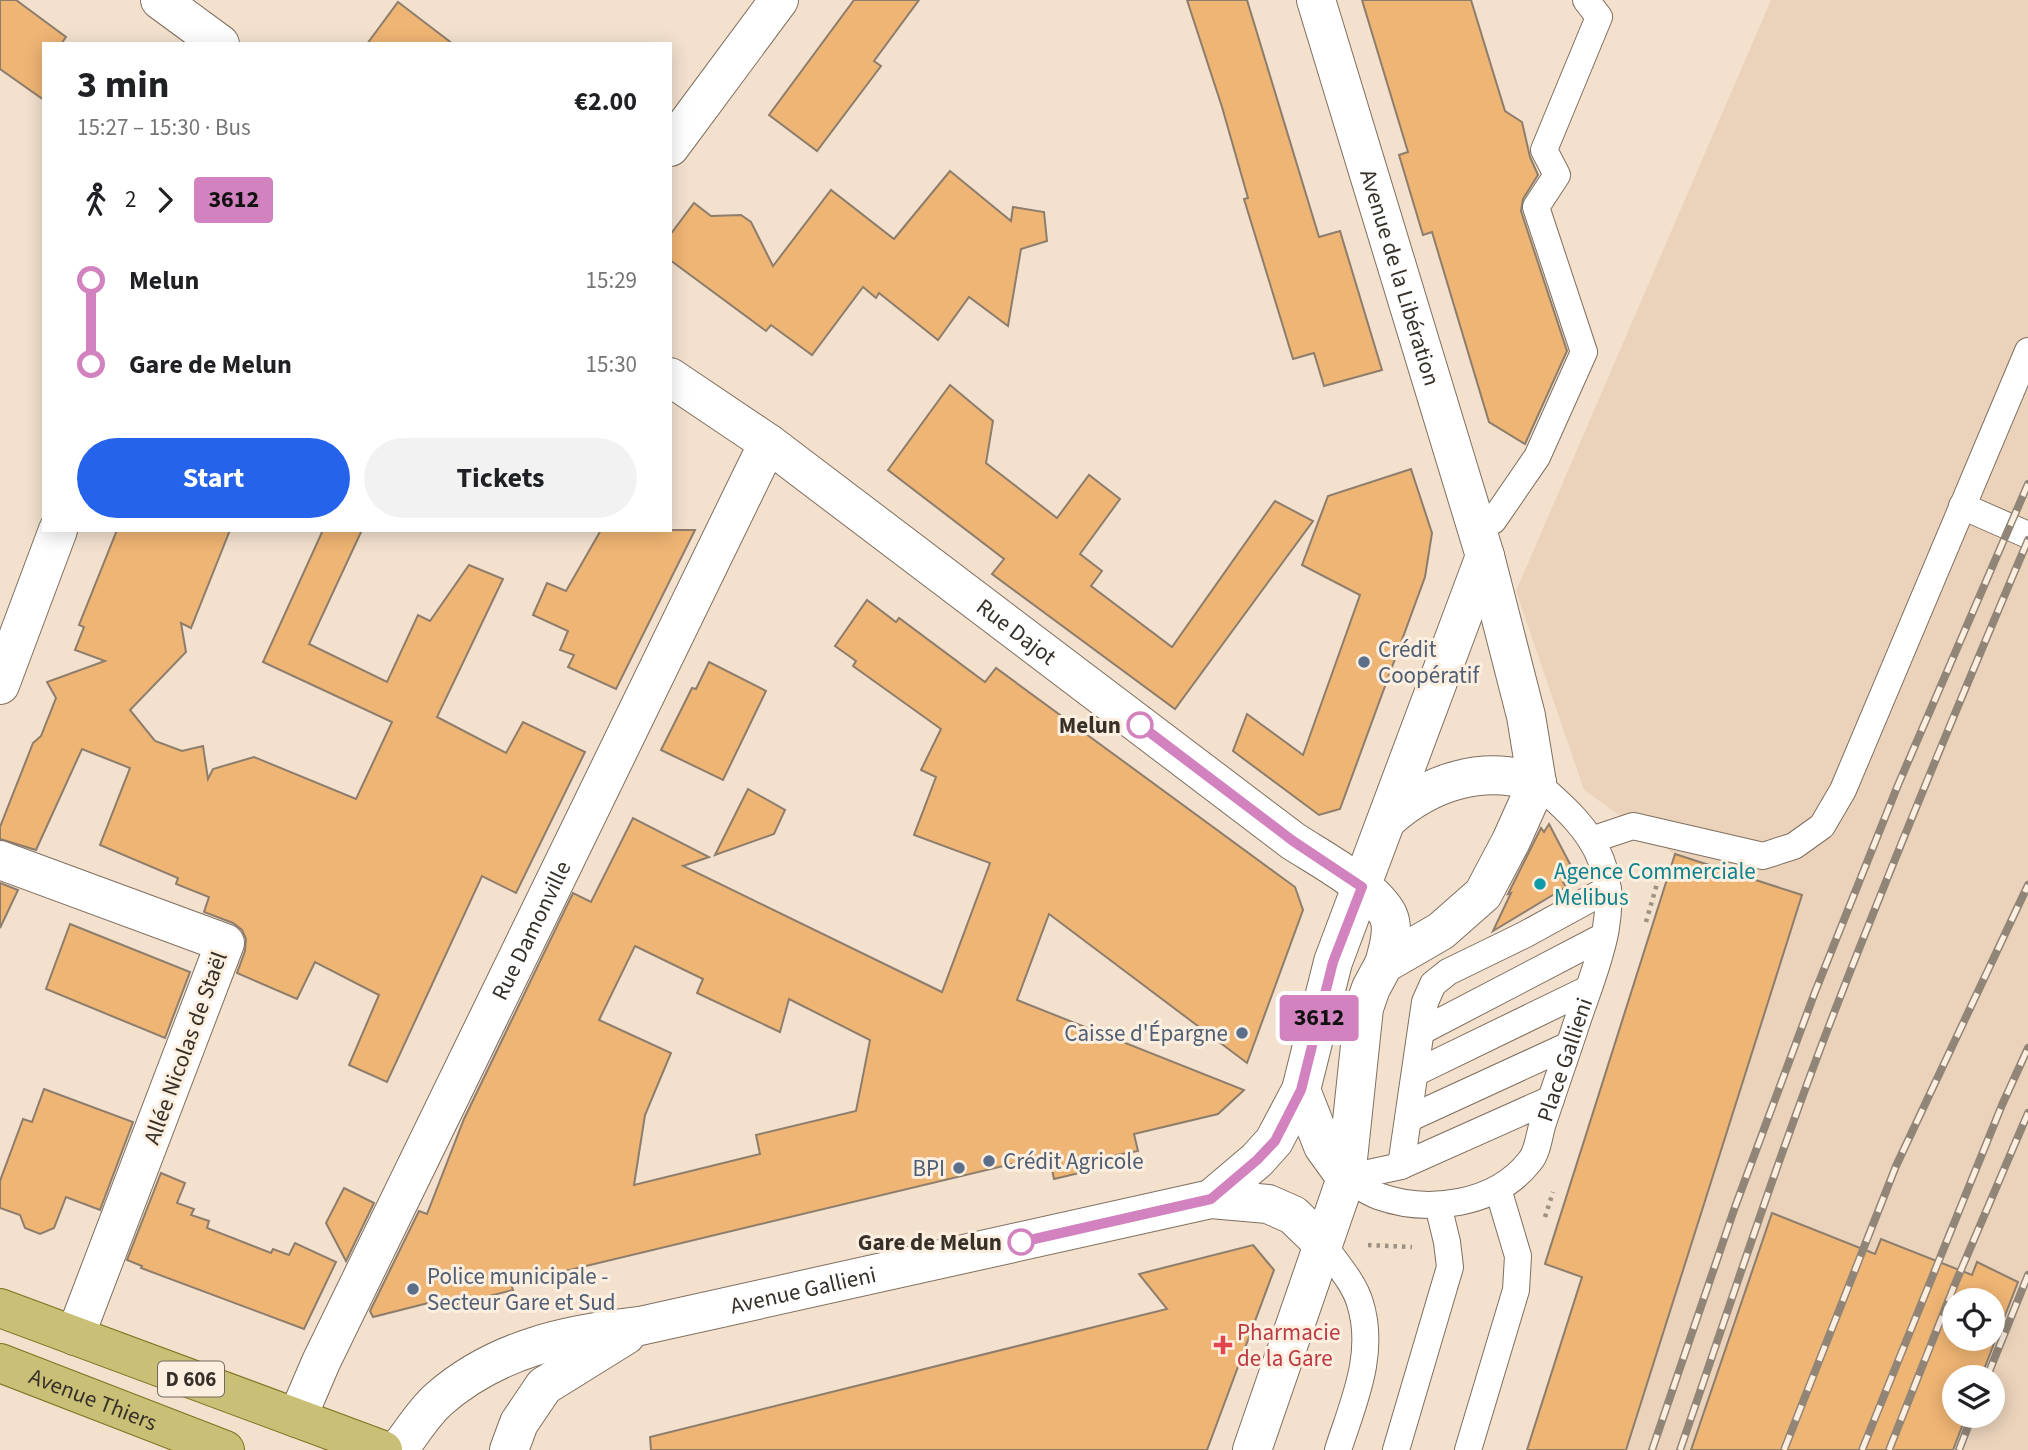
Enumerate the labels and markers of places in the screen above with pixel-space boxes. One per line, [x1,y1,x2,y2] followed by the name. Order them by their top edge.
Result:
[1378,633,1480,692] place label: Crédit Coopératif
[1356,654,1372,670] marker: Crédit Coopératif
[1059,709,1121,742] place label: Melun
[1127,712,1153,738] marker: Melun
[1554,855,1756,914] place label: Agence Commerciale Melibus
[1532,876,1548,892] marker: Agence Commerciale Melibus
[1064,1017,1228,1050] place label: Caisse d'Épargne
[1234,1025,1250,1041] marker: Caisse d'Épargne
[1003,1145,1144,1178] place label: Crédit Agricole
[912,1152,945,1185] place label: BPI
[981,1153,997,1169] marker: Crédit Agricole
[951,1160,967,1176] marker: BPI
[858,1226,1002,1259] place label: Gare de Melun
[1008,1229,1034,1255] marker: Gare de Melun
[427,1260,616,1319] place label: Police municipale - Secteur Gare et Sud
[405,1281,421,1297] marker: Police municipale - Secteur Gare et Sud
[1237,1316,1340,1375] place label: Pharmacie de la Gare
[1215,1337,1231,1353] marker: Pharmacie de la Gare

